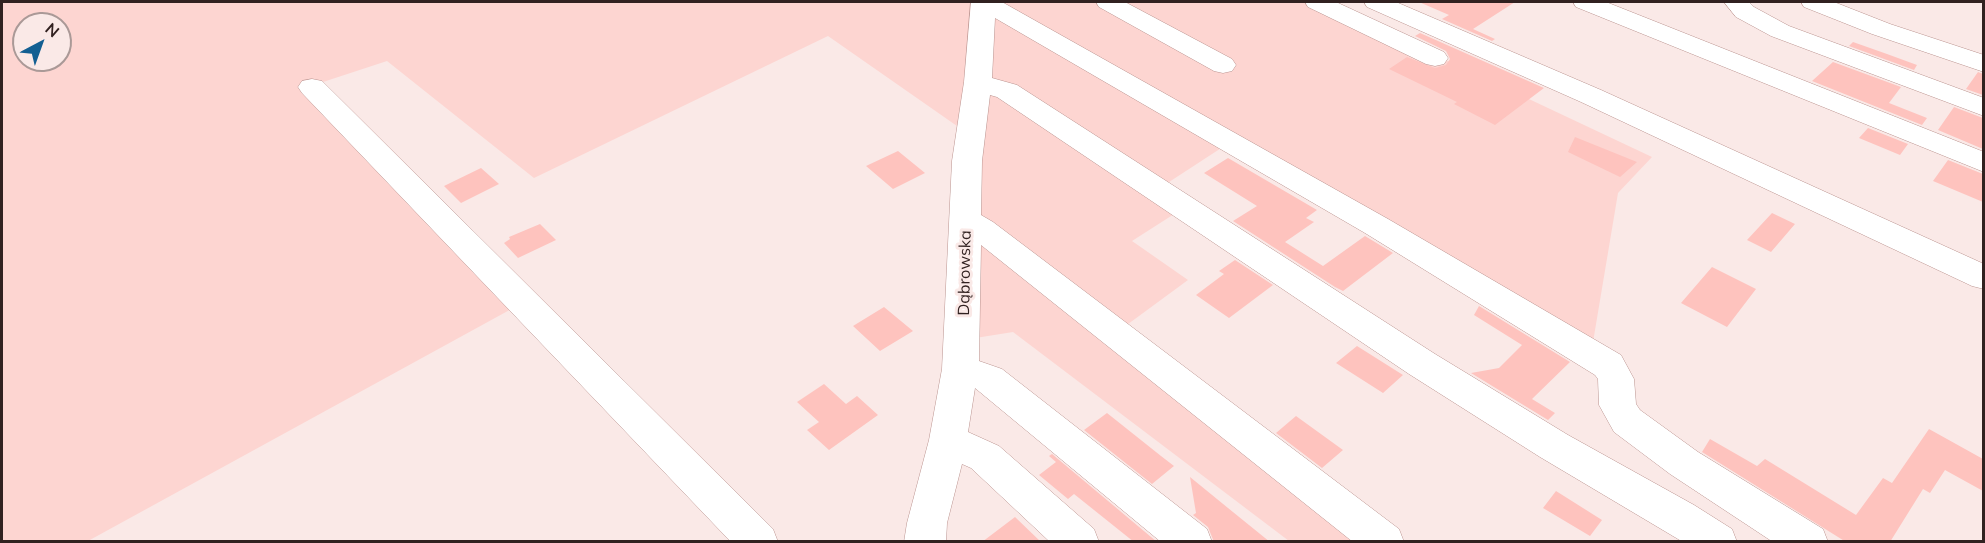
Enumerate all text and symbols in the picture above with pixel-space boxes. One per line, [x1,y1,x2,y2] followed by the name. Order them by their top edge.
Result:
[12,12,72,72] north arrow
[41,18,64,41] text: N
[955,230,975,316] street label: Dąbrowska

